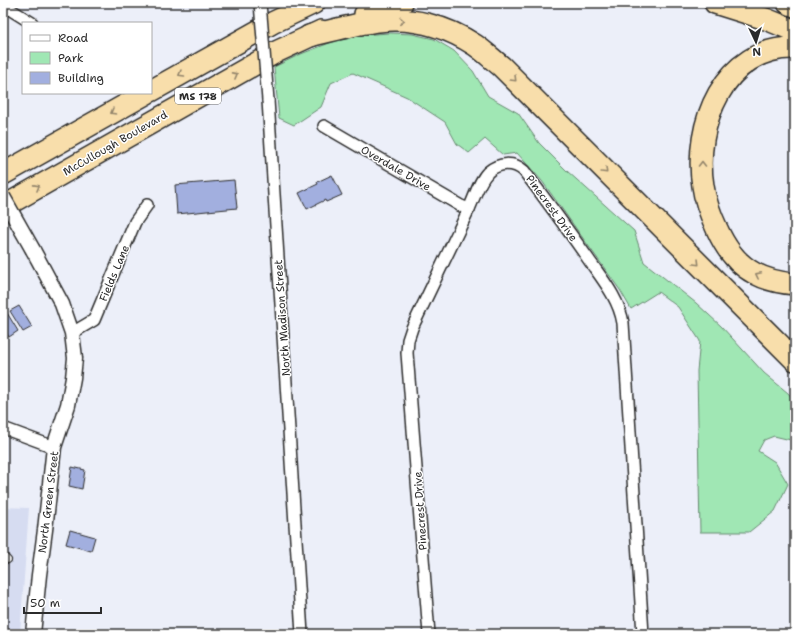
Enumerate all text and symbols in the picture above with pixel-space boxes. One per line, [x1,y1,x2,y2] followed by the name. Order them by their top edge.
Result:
[399,16,405,25] one-way arrow
[22,22,152,94] legend
[736,22,776,62] north arrow
[58,30,89,46] text: Road
[752,44,762,59] text: N
[58,50,84,66] text: Park
[178,69,185,76] one-way arrow
[58,70,104,86] text: Building
[231,72,238,80] one-way arrow
[509,74,517,82] one-way arrow
[175,88,221,104] road number: MS 178
[60,107,170,180] street label: McCullough Boulevard
[110,108,117,115] one-way arrow
[358,142,433,195] street label: Overdale Drive
[698,161,706,167] one-way arrow
[600,166,608,174] one-way arrow
[522,172,581,245] street label: Pinecrest Drive
[33,185,40,192] one-way arrow
[96,243,133,304] street label: Fields Lane
[692,258,700,266] one-way arrow
[271,259,294,377] street label: North Madison Street
[754,272,762,279] one-way arrow
[35,450,62,554] street label: North Green Street
[410,471,431,551] street label: Pinecrest Drive
[24,589,101,615] scale bar
[30,595,60,611] text: 50 m

